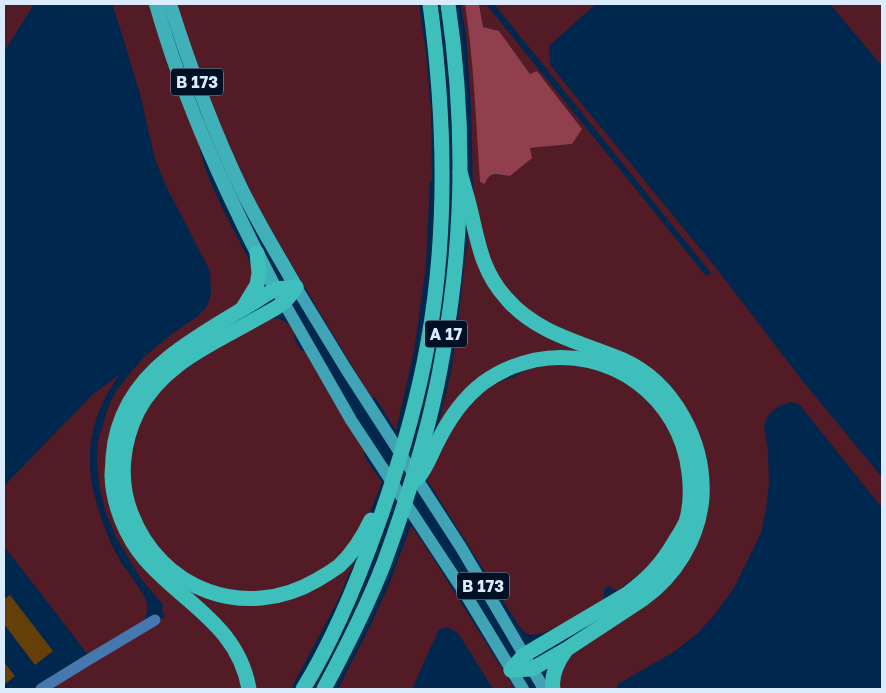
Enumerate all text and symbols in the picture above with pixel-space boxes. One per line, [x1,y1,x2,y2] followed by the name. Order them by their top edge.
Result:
[171,68,223,95] road number: B 173
[425,320,467,348] road number: A 17
[457,572,509,600] road number: B 173

